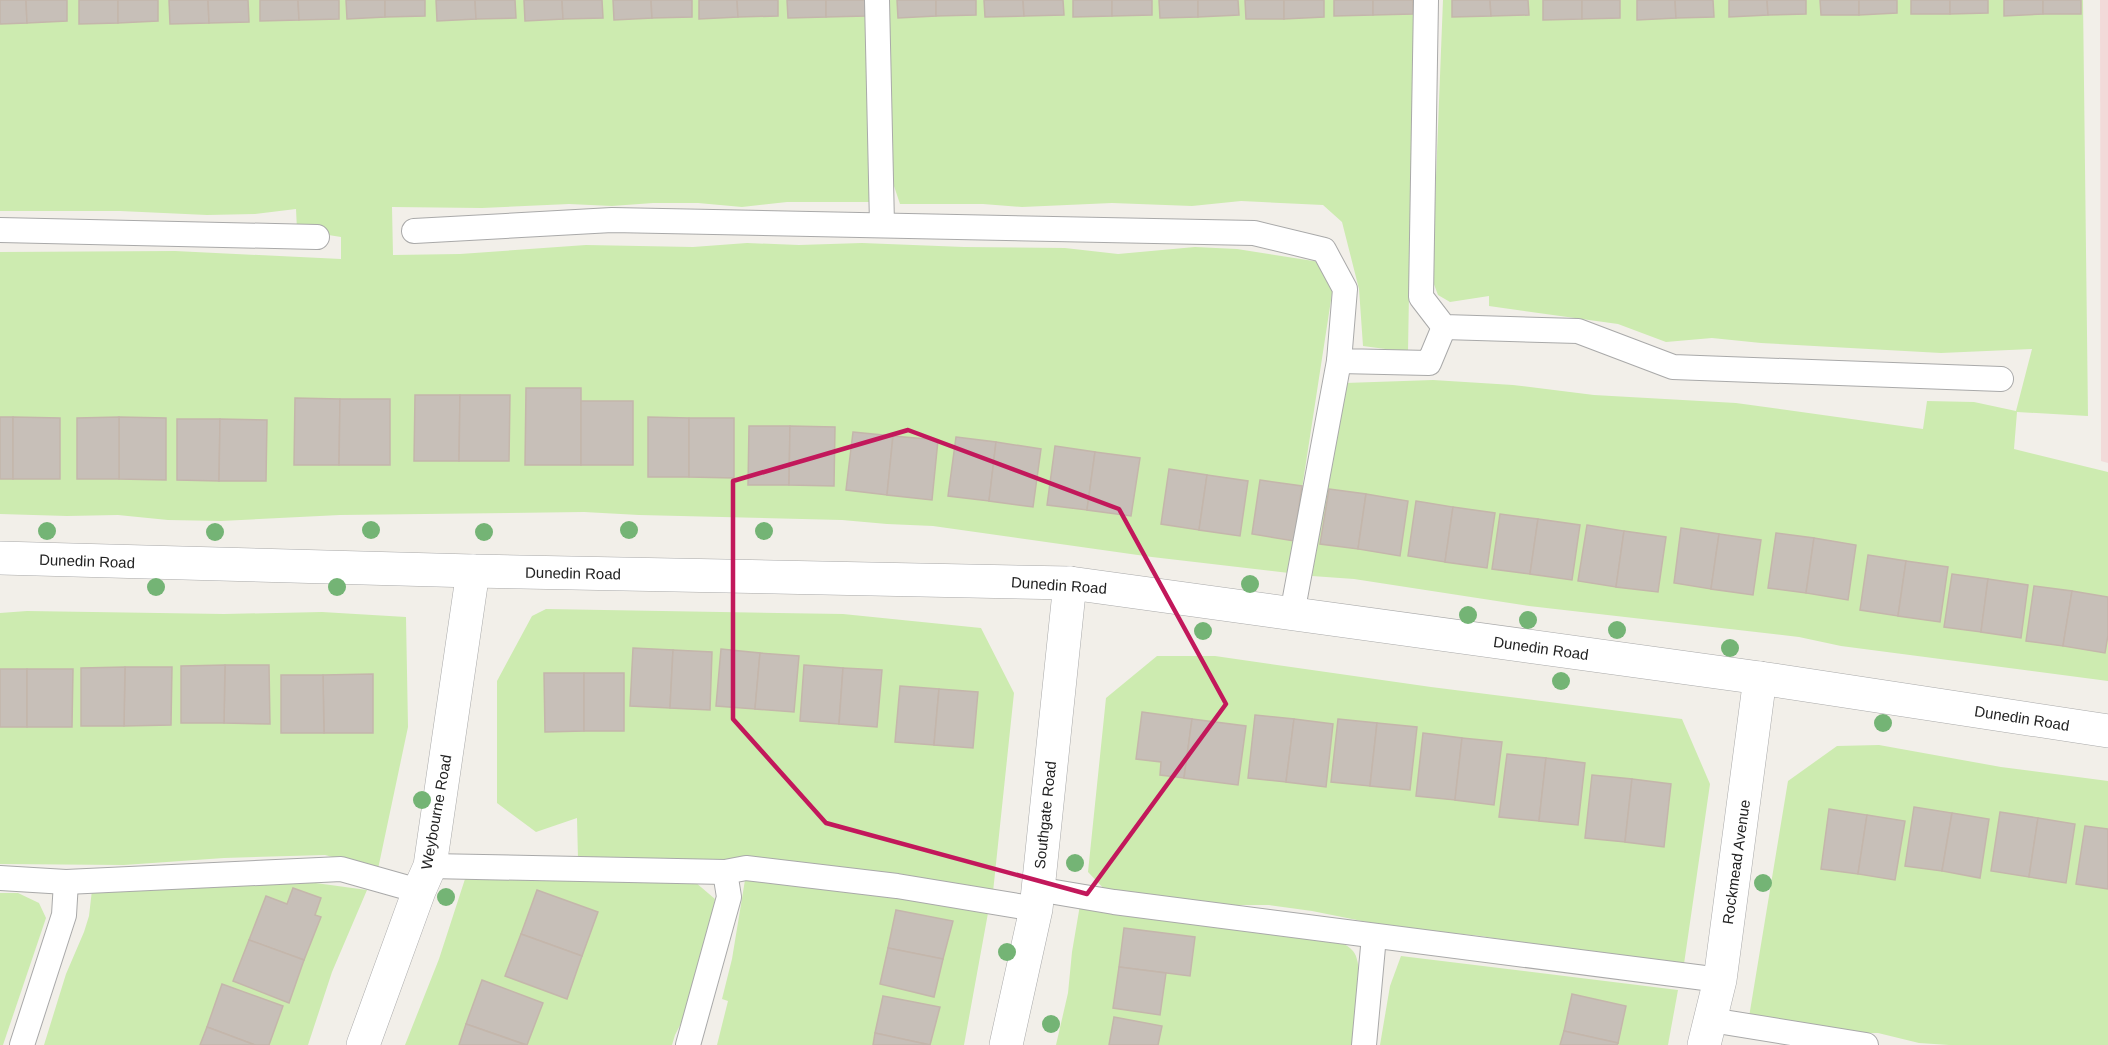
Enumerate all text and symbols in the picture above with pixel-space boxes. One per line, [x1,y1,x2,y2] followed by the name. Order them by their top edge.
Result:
[39,551,135,571] street label: Dunedin Road
[525,564,621,582] street label: Dunedin Road
[1011,573,1107,597] street label: Dunedin Road
[1492,633,1590,663] street label: Dunedin Road
[1973,702,2071,734] street label: Dunedin Road
[418,753,454,871] street label: Weybourne Road
[1031,760,1059,870] street label: Southgate Road
[1719,799,1753,925] street label: Rockmead Avenue

